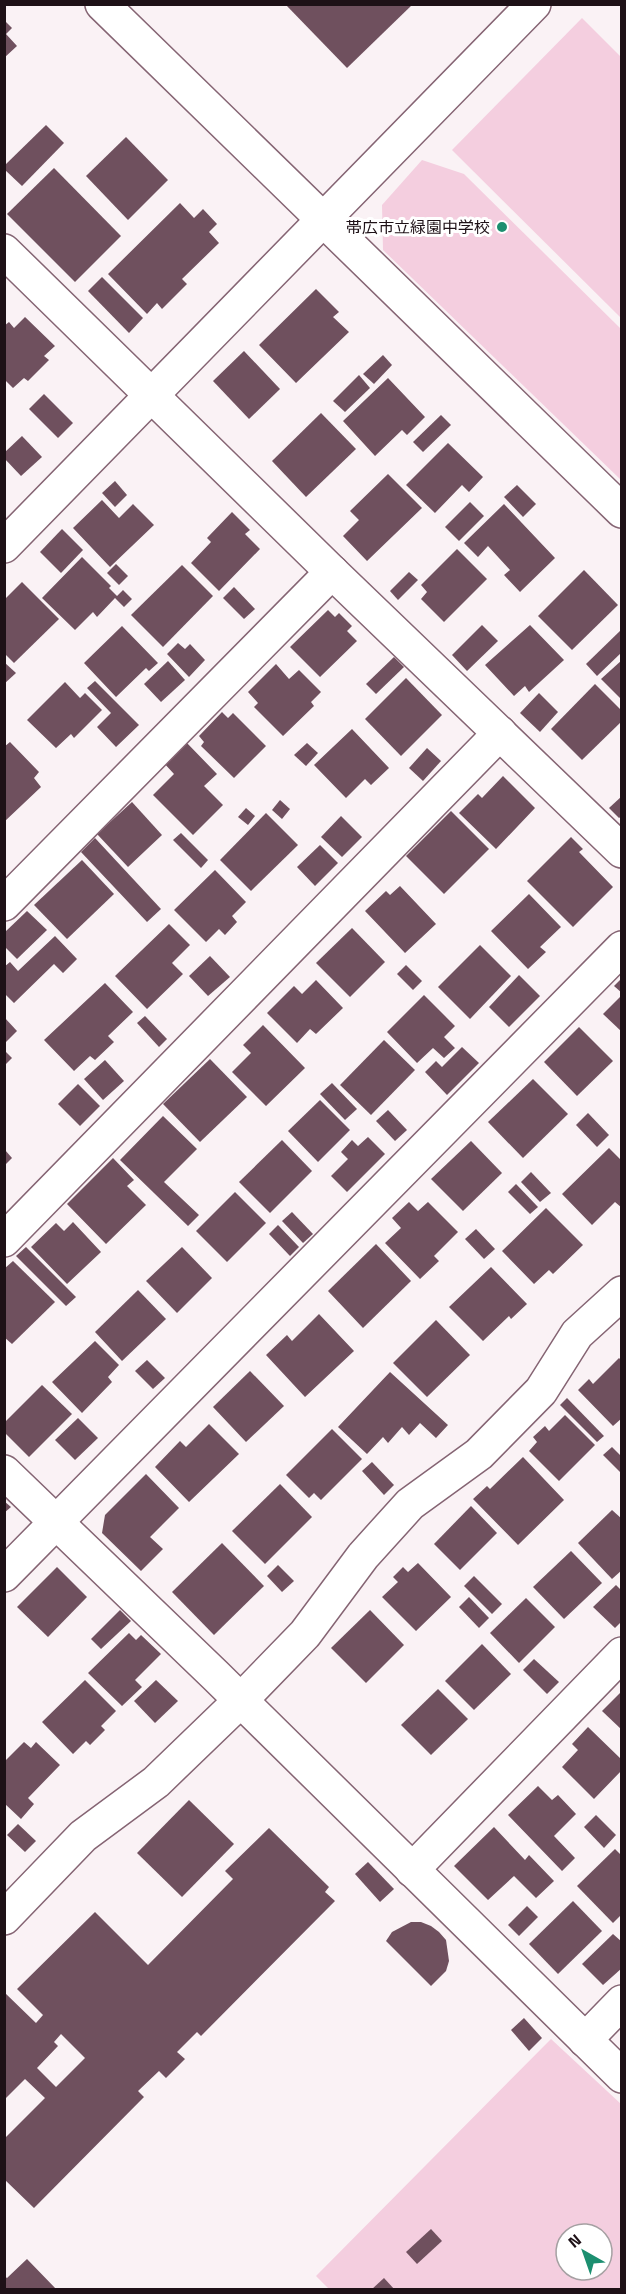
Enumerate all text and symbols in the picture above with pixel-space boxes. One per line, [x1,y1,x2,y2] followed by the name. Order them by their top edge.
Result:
[346,215,490,239] place label: 帯広市立緑園中学校
[495,220,509,234] marker: 帯広市立緑園中学校
[554,2222,614,2282] north arrow
[562,2228,586,2253] text: N

